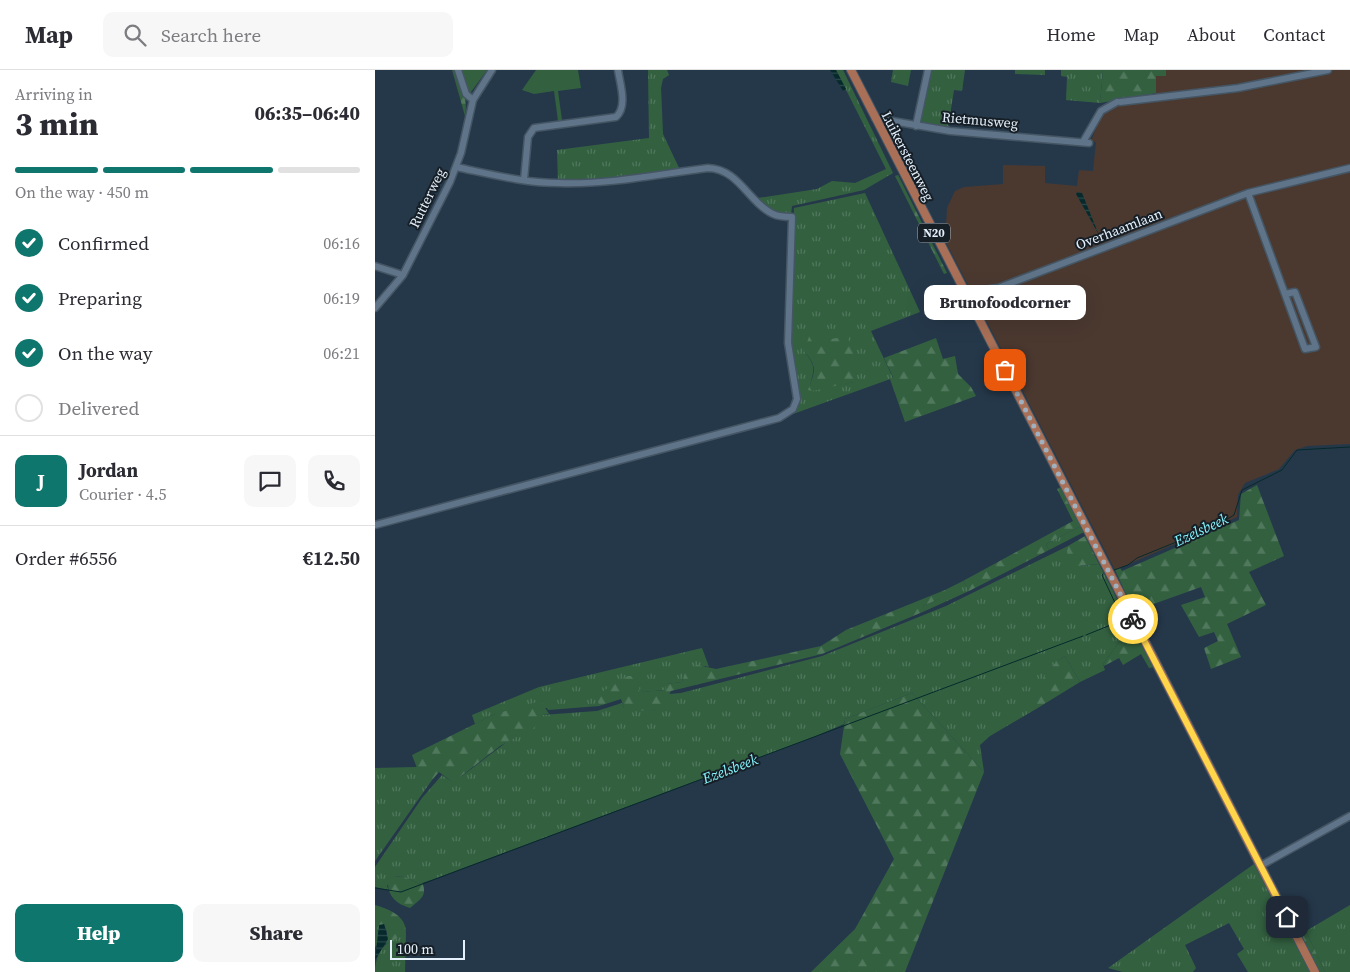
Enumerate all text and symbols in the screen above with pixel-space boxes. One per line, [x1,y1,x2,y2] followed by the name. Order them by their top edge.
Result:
[103,12,453,57] search box
[25,18,73,51] text: Map
[121,21,149,49] icon: search
[161,22,261,48] text: Search here
[1047,22,1096,47] text: Home
[1124,22,1159,47] text: Map
[1187,22,1235,47] text: About
[1263,22,1325,47] text: Contact
[15,83,93,105] text: Arriving in
[255,100,360,126] text: 06:35–06:40
[15,102,98,146] text: 3 min
[941,107,1019,133] street label: Rietmusweg
[877,108,939,204] street label: Luikersteenweg
[404,165,450,231] street label: Rutterweg
[15,181,149,203] text: On the way · 450 m
[1073,203,1166,255] street label: Overhaamlaan
[918,224,950,242] road number: N20
[15,229,43,257] icon: check
[58,230,149,256] text: Confirmed
[323,232,360,254] text: 06:16
[15,284,43,312] icon: check
[58,285,142,311] text: Preparing
[924,285,1086,320] callout: Brunofoodcorner
[323,287,360,309] text: 06:19
[939,291,1071,313] text: Brunofoodcorner
[15,339,43,367] icon: check
[58,340,153,366] text: On the way
[323,342,360,364] text: 06:21
[984,349,1026,391] pin
[991,356,1019,384] icon: bag
[58,395,139,421] text: Delivered
[244,455,296,507] button: chat
[308,455,360,507] button: phone
[79,457,138,483] text: Jordan
[37,468,45,494] text: J
[79,483,167,505] text: Courier · 4.5
[1169,507,1232,552] water label: Ezelsbeek
[15,545,117,571] text: Order #6556
[303,545,360,571] text: €12.50
[1108,594,1158,644] courier
[1119,605,1147,633] icon: bike
[698,748,761,789] water label: Ezelsbeek
[1266,896,1308,938] pin
[1273,903,1301,931] icon: home
[15,904,183,962] button: Help
[193,904,360,962] button: Share
[390,937,465,960] scale bar
[397,939,434,959] text: 100 m

